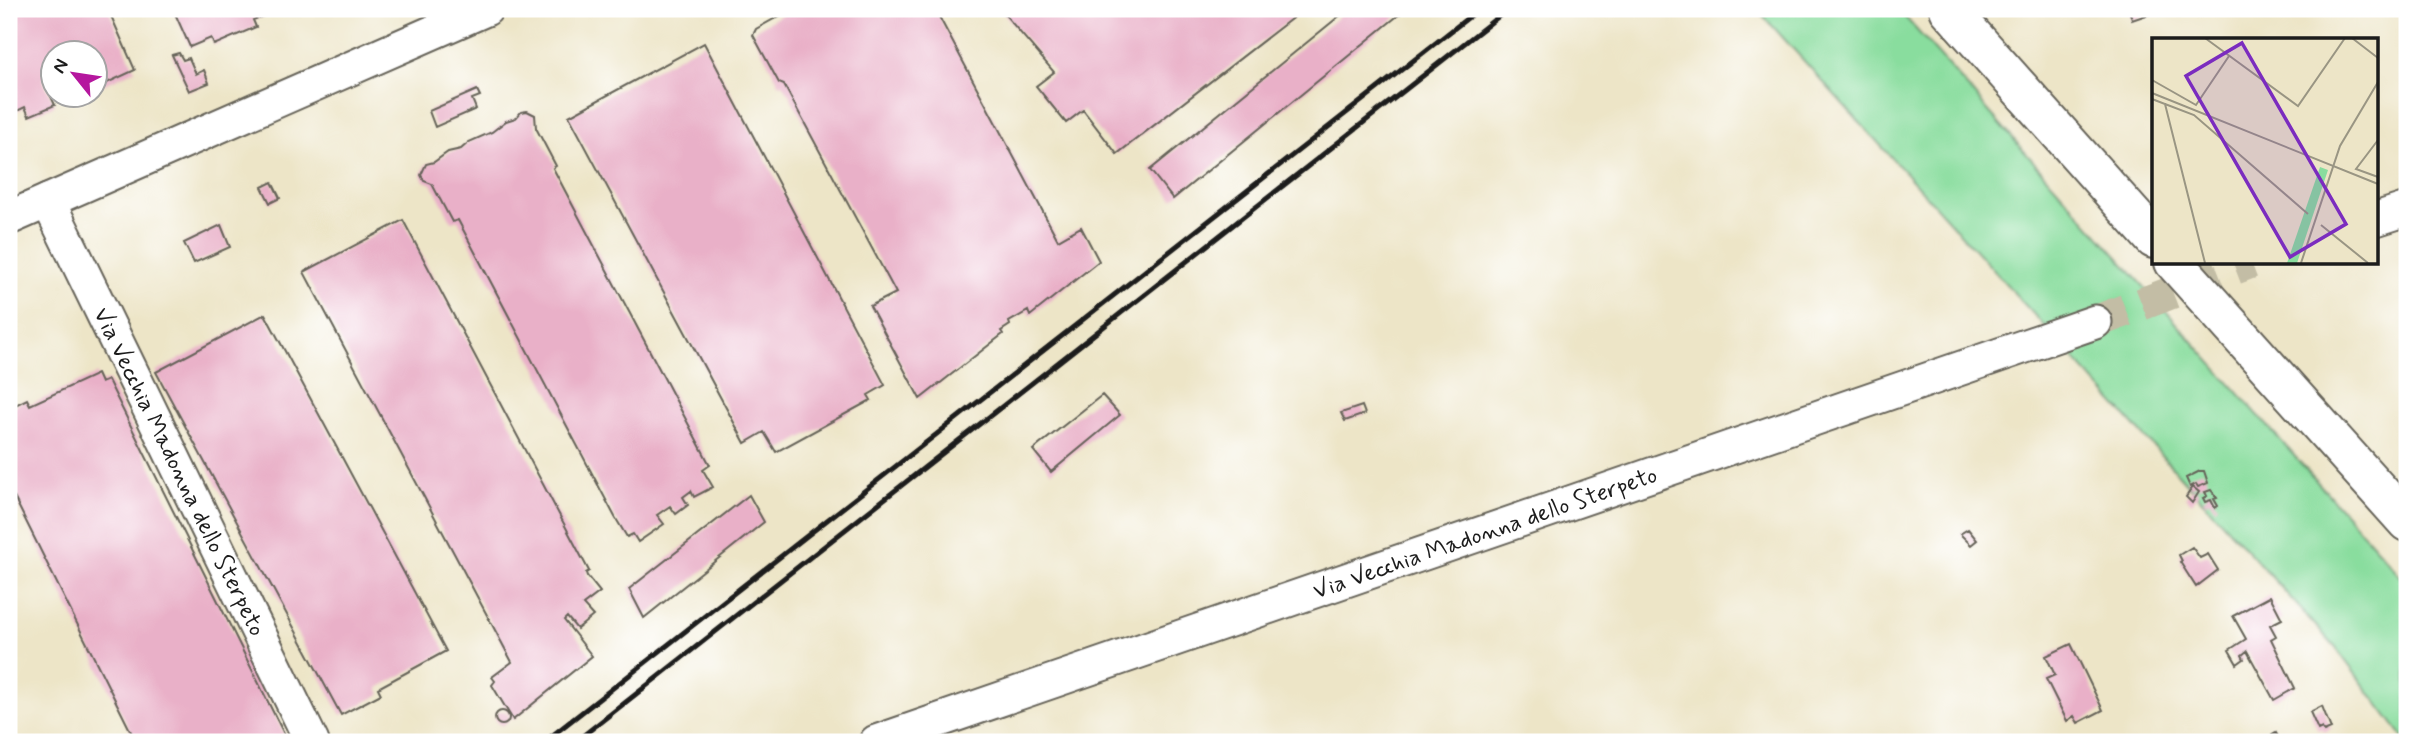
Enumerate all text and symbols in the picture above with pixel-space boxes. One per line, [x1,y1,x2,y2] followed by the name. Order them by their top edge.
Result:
[38,38,108,108] north arrow
[2152,38,2378,264] inset map
[47,55,75,78] text: N
[85,303,272,642] street label: Via Vecchia Madonna dello Sterpeto
[1309,460,1662,607] street label: Via Vecchia Madonna dello Sterpeto

